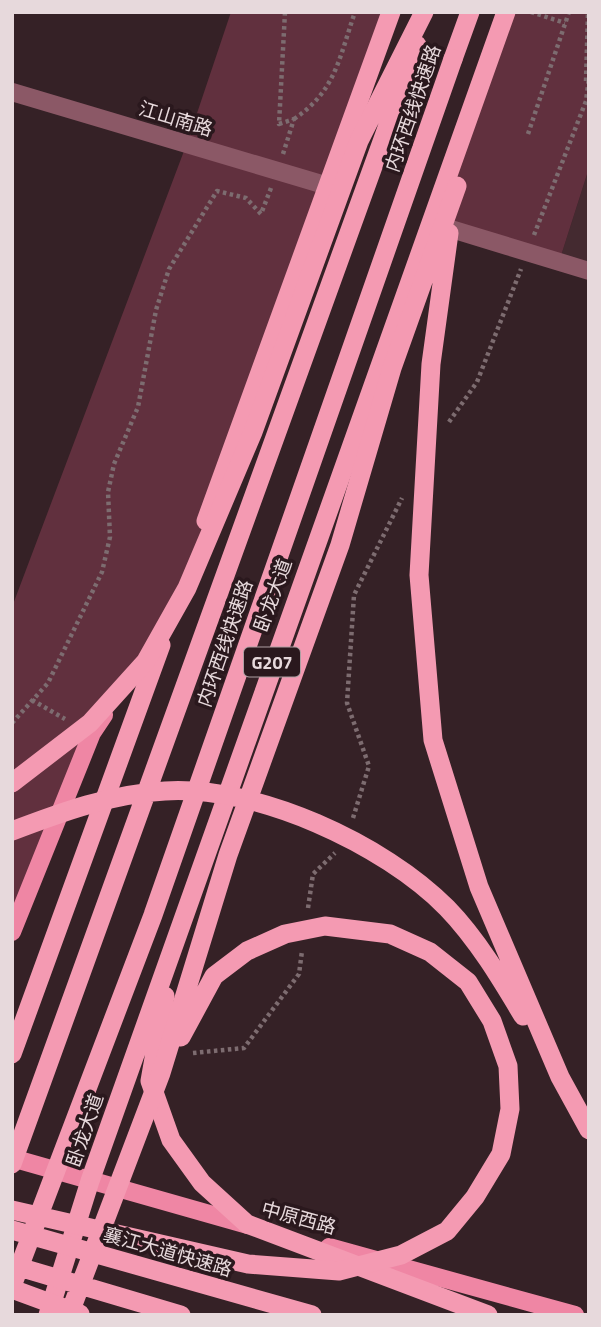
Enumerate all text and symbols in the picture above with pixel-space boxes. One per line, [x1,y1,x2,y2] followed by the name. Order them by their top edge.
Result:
[377,40,447,176] street label: 内环西线快速路
[135,93,217,143] street label: 江山南路
[245,554,299,636] street label: 卧龙大道
[189,575,259,711] street label: 内环西线快速路
[244,648,300,676] road number: G207
[58,1089,110,1171] street label: 卧龙大道
[259,1193,339,1241] street label: 中原西路
[100,1219,236,1283] street label: 襄江大道快速路

